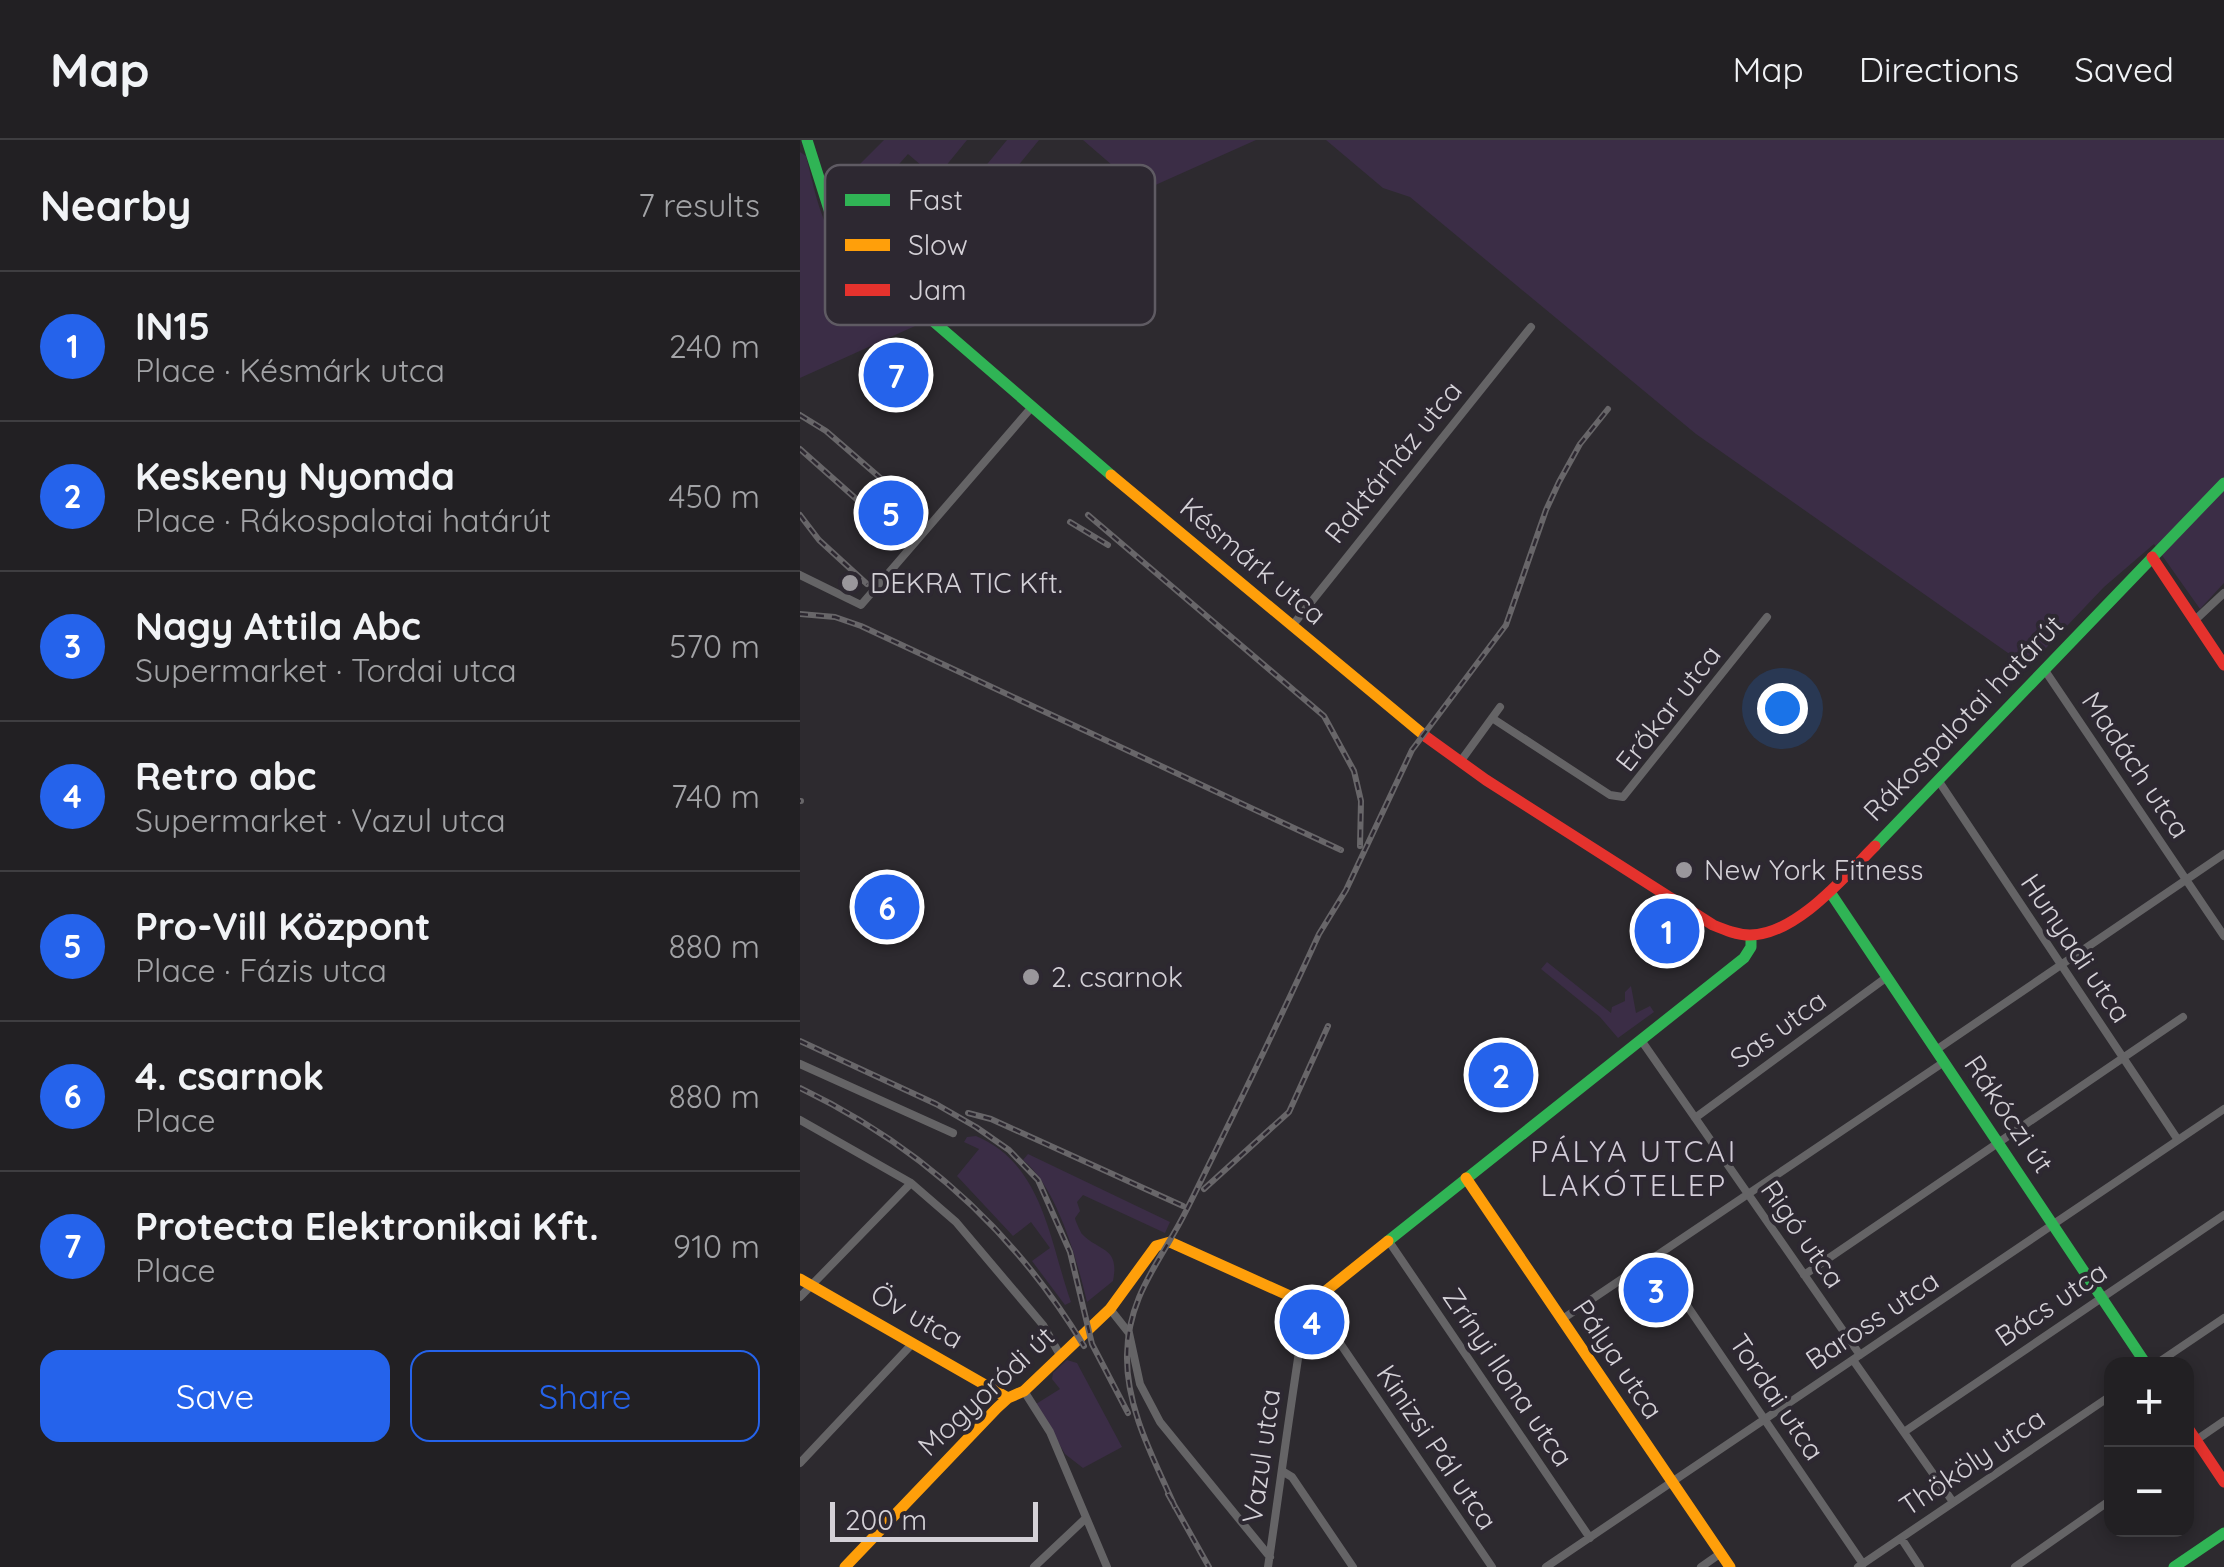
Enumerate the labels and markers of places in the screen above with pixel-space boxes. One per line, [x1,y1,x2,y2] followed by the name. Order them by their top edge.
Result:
[864,338,928,412] pin: 7
[858,476,924,550] pin: 5
[870,565,1063,600] place label: DEKRA TIC Kft.
[839,572,861,594] marker: DEKRA TIC Kft.
[1704,852,1923,887] place label: New York Fitness
[1673,859,1695,881] marker: New York Fitness
[854,870,920,944] pin: 6
[1634,894,1700,968] pin: 1
[1051,959,1183,994] place label: 2. csarnok
[1020,966,1042,988] marker: 2. csarnok
[1468,1038,1534,1112] pin: 2
[1624,1252,1688,1328] pin: 3
[1280,1284,1344,1360] pin: 4

